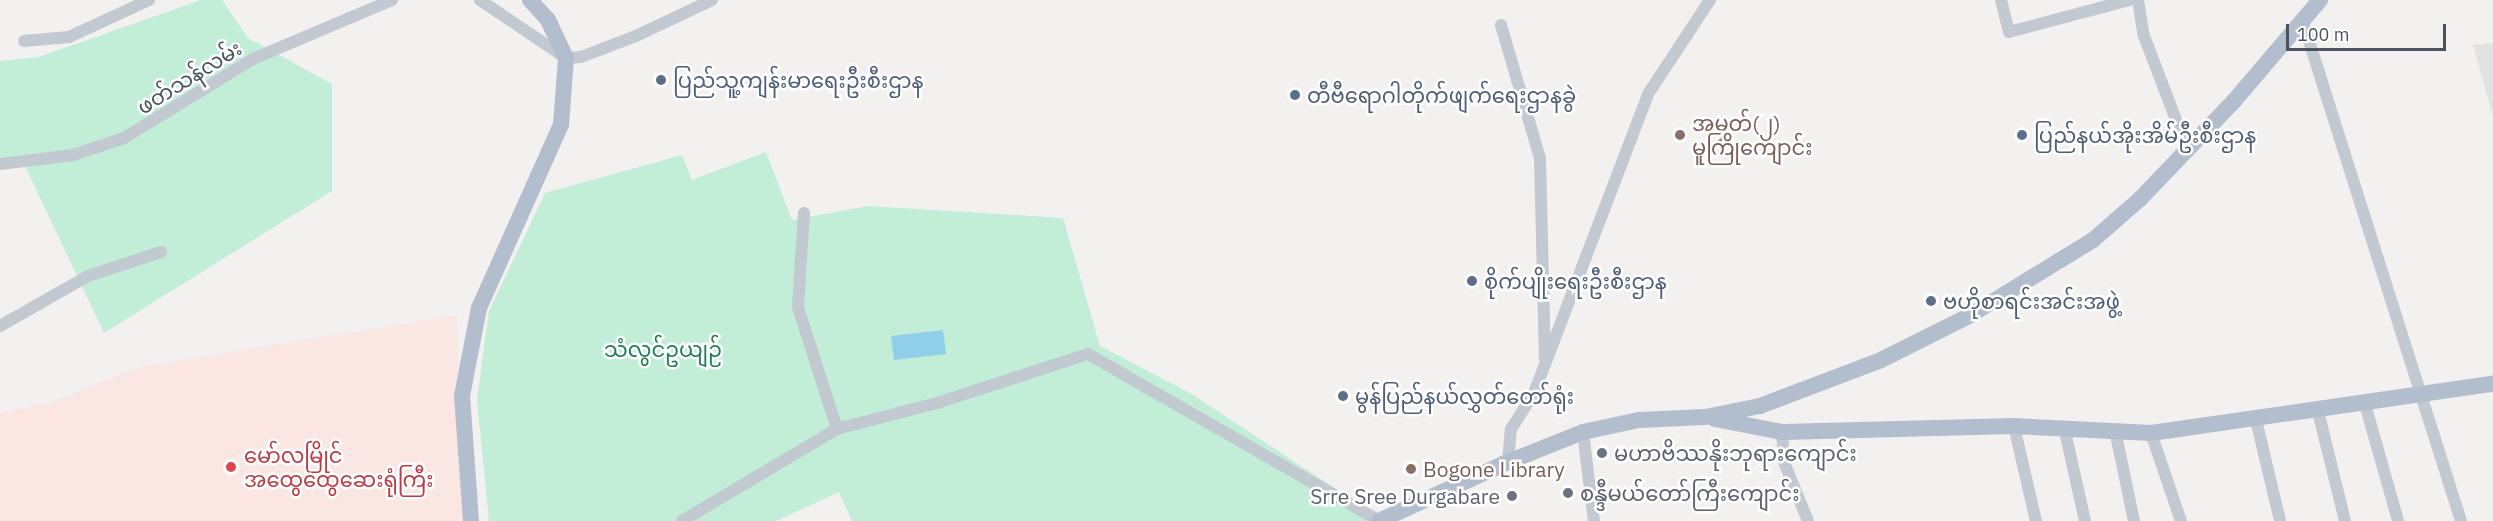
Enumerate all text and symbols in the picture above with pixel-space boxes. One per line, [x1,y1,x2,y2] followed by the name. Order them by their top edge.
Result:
[2289,12,2450,50] scale bar
[2297,23,2349,46] text: 100 m
[132,35,246,119] street label: ဖတ်သန်လမ်း
[673,67,924,93] place label: ပြည်သူ့ကျန်းမာရေးဦးစီးဌာန
[654,73,668,87] marker: ပြည်သူ့ကျန်းမာရေးဦးစီးဌာန
[1307,82,1576,108] place label: တီဗီရောဂါတိုက်ဖျက်ရေးဌာနခွဲ
[1288,88,1302,102] marker: တီဗီရောဂါတိုက်ဖျက်ရေးဌာနခွဲ
[1692,110,1813,160] place label: အမှတ်(၂) မူကြိုကျောင်း
[2034,122,2256,148] place label: ပြည်နယ်အိုးအိမ်ဦးစီးဌာန
[1673,128,1687,142] marker: အမှတ်(၂) မူကြိုကျောင်း
[2015,128,2029,142] marker: ပြည်နယ်အိုးအိမ်ဦးစီးဌာန
[1484,268,1667,294] place label: စိုက်ပျိုးရေးဦးစီးဌာန
[1465,274,1479,288] marker: စိုက်ပျိုးရေးဦးစီးဌာန
[1943,288,2120,314] place label: ဗဟိုစာရင်းအင်းအဖွဲ့
[1924,294,1938,308] marker: ဗဟိုစာရင်းအင်းအဖွဲ့
[604,336,722,362] park label: သံလွင်ဥယျဉ်
[1355,383,1574,409] place label: မွန်ပြည်နယ်လွှတ်တော်ရုံး
[1336,389,1350,403] marker: မွန်ပြည်နယ်လွှတ်တော်ရုံး
[1614,440,1857,466] place label: မဟာဗိဿနိုးဘုရားကျောင်း
[244,442,433,492] place label: မော်လမြိုင် အထွေထွေဆေးရုံကြီး
[1595,446,1609,460] marker: မဟာဗိဿနိုးဘုရားကျောင်း
[1423,456,1565,482] place label: Bogone Library
[222,458,240,476] marker: မော်လမြိုင် အထွေထွေဆေးရုံကြီး
[1404,462,1418,476] marker: Bogone Library
[1580,480,1799,506] place label: စန္ဒီမယ်တော်ကြီးကျောင်း
[1310,483,1500,509] place label: Srre Sree Durgabare
[1561,486,1575,500] marker: စန္ဒီမယ်တော်ကြီးကျောင်း
[1505,489,1519,503] marker: Srre Sree Durgabare

